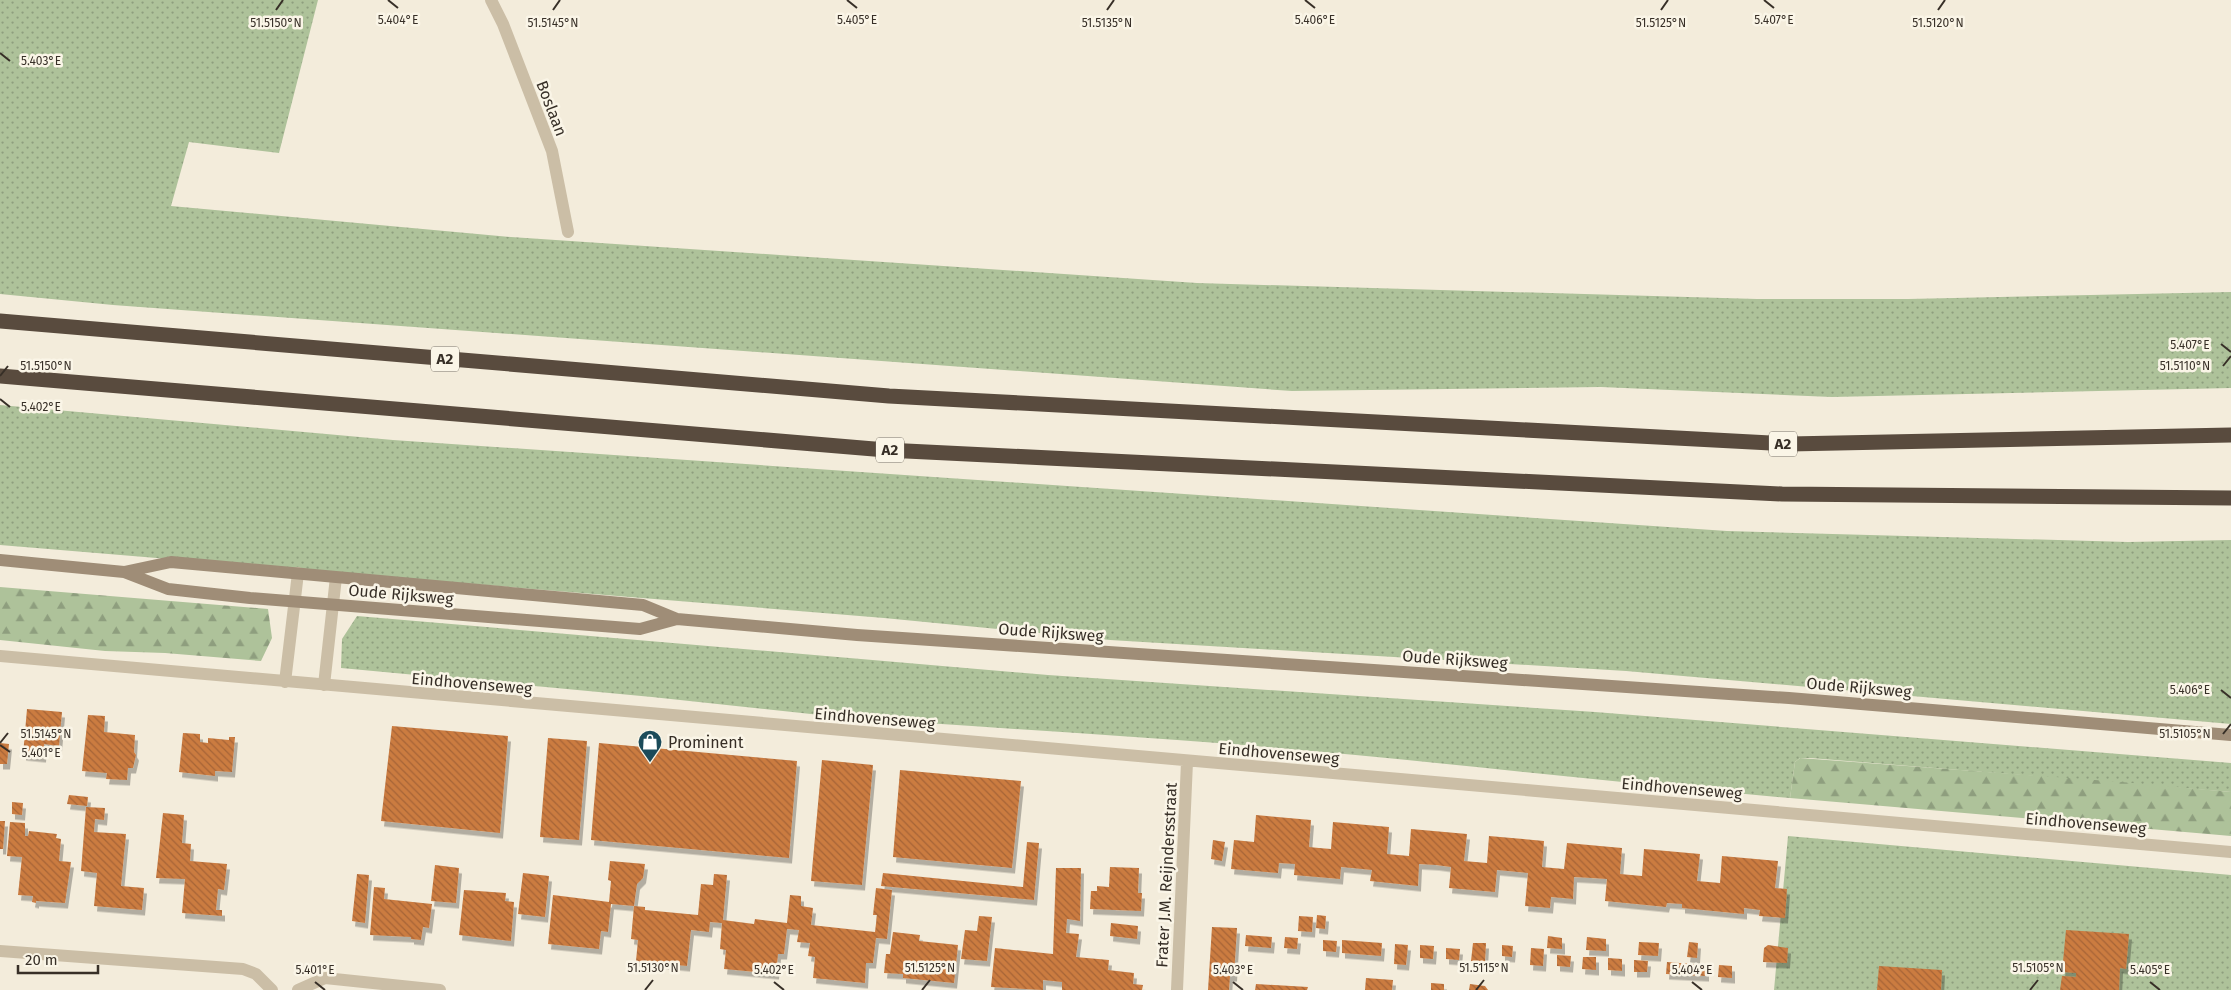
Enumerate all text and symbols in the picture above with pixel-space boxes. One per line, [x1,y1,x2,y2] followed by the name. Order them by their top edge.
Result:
[378,13,418,27] text: 5.404°E
[837,13,877,27] text: 5.405°E
[1295,13,1335,27] text: 5.406°E
[1754,13,1794,27] text: 5.407°E
[250,16,302,30] text: 51.5150°N
[528,16,578,30] text: 51.5145°N
[1082,16,1132,30] text: 51.5135°N
[1636,16,1686,30] text: 51.5125°N
[1912,16,1964,30] text: 51.5120°N
[21,54,61,68] text: 5.403°E
[532,78,571,139] street label: Boslaan
[2170,338,2210,352] text: 5.407°E
[431,346,459,372] road number: A2
[20,359,72,373] text: 51.5150°N
[2160,359,2210,373] text: 51.5110°N
[21,400,61,414] text: 5.402°E
[1769,432,1797,456] road number: A2
[876,438,904,462] road number: A2
[348,580,455,609] street label: Oude Rijksweg
[998,619,1105,646] street label: Oude Rijksweg
[1402,646,1509,673] street label: Oude Rijksweg
[411,669,534,698] street label: Eindhovenseweg
[1806,673,1913,702] street label: Oude Rijksweg
[2170,683,2210,697] text: 5.406°E
[814,704,937,733] street label: Eindhovenseweg
[21,727,71,741] text: 51.5145°N
[2159,727,2211,741] text: 51.5105°N
[637,729,663,763] shop icon: Prominent
[668,733,744,752] place label: Prominent
[1218,739,1341,768] street label: Eindhovenseweg
[21,746,61,760] text: 5.401°E
[1621,774,1744,803] street label: Eindhovenseweg
[1152,782,1181,968] street label: Frater J.M. Reijndersstraat
[2025,809,2148,838] street label: Eindhovenseweg
[18,942,98,974] scale bar
[25,951,58,969] text: 20 m
[627,961,679,975] text: 51.5130°N
[905,961,955,975] text: 51.5125°N
[1459,961,1509,975] text: 51.5115°N
[2012,961,2064,975] text: 51.5105°N
[295,963,335,977] text: 5.401°E
[754,963,794,977] text: 5.402°E
[1213,963,1253,977] text: 5.403°E
[1672,963,1712,977] text: 5.404°E
[2130,963,2170,977] text: 5.405°E

